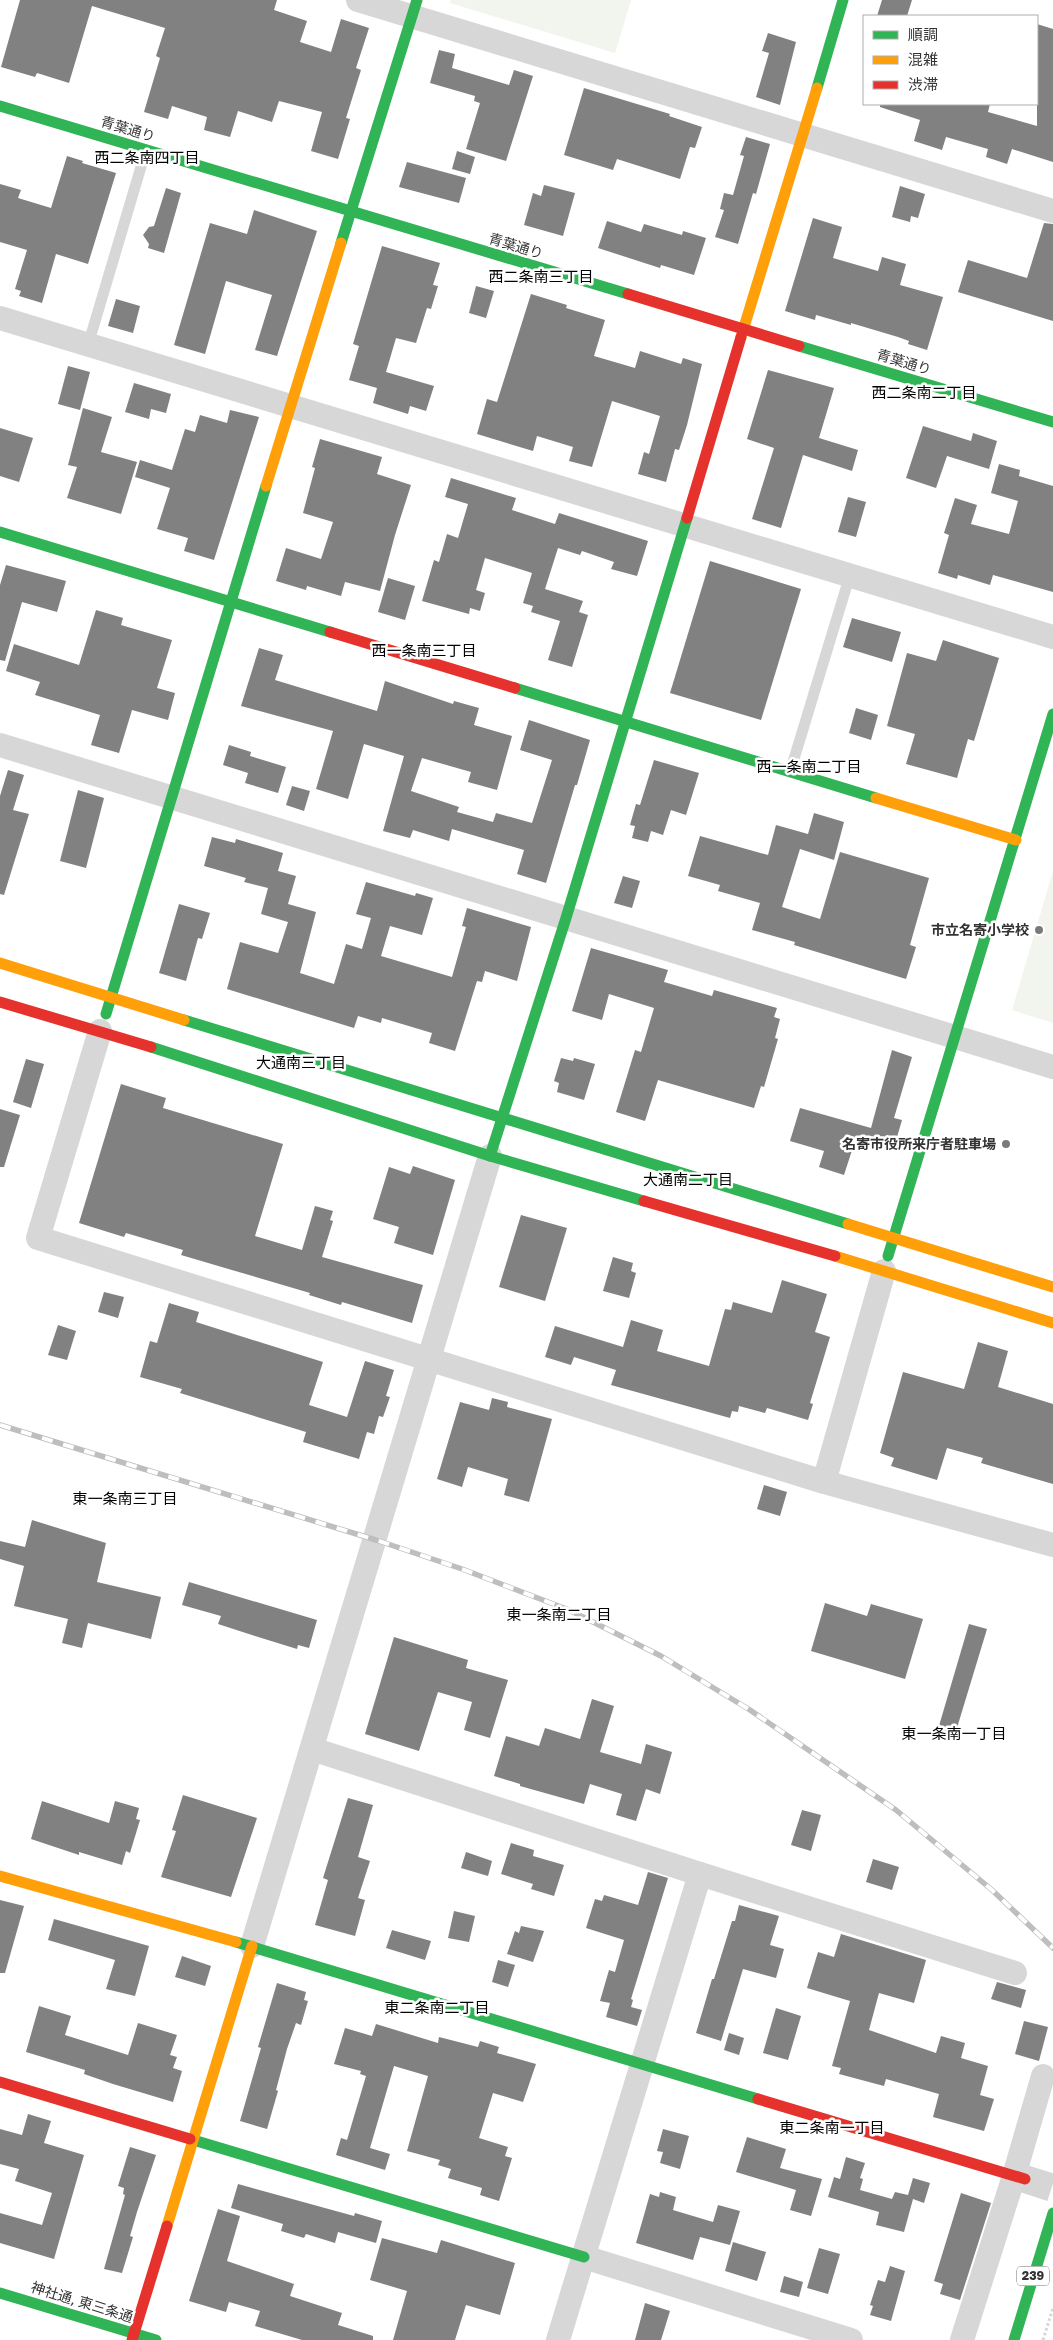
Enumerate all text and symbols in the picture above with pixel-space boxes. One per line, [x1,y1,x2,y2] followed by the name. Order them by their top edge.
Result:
[863,15,1038,105] legend
[908,25,938,43] text: 順調
[908,50,938,68] text: 混雑
[908,75,938,93] text: 渋滞
[99,112,157,145] street label: 青葉通り
[94,148,200,166] district label: 西二条南四丁目
[487,229,545,262] street label: 青葉通り
[488,267,594,285] district label: 西二条南三丁目
[875,345,933,378] street label: 青葉通り
[871,383,977,401] district label: 西二条南二丁目
[371,641,477,659] district label: 西一条南三丁目
[756,757,862,775] district label: 西一条南二丁目
[931,921,1029,938] place label: 市立名寄小学校
[1033,924,1045,936] marker: 市立名寄小学校
[256,1053,346,1071] district label: 大通南三丁目
[842,1135,996,1152] place label: 名寄市役所来庁者駐車場
[1000,1138,1012,1150] marker: 名寄市役所来庁者駐車場
[643,1170,733,1188] district label: 大通南二丁目
[72,1489,178,1507] district label: 東一条南三丁目
[506,1605,612,1623] district label: 東一条南二丁目
[901,1724,1007,1742] district label: 東一条南一丁目
[384,1998,490,2016] district label: 東二条南二丁目
[779,2118,885,2136] district label: 東二条南一丁目
[1017,2266,1049,2286] road number: 239
[29,2278,135,2325] street label: 神社通, 東三条通

